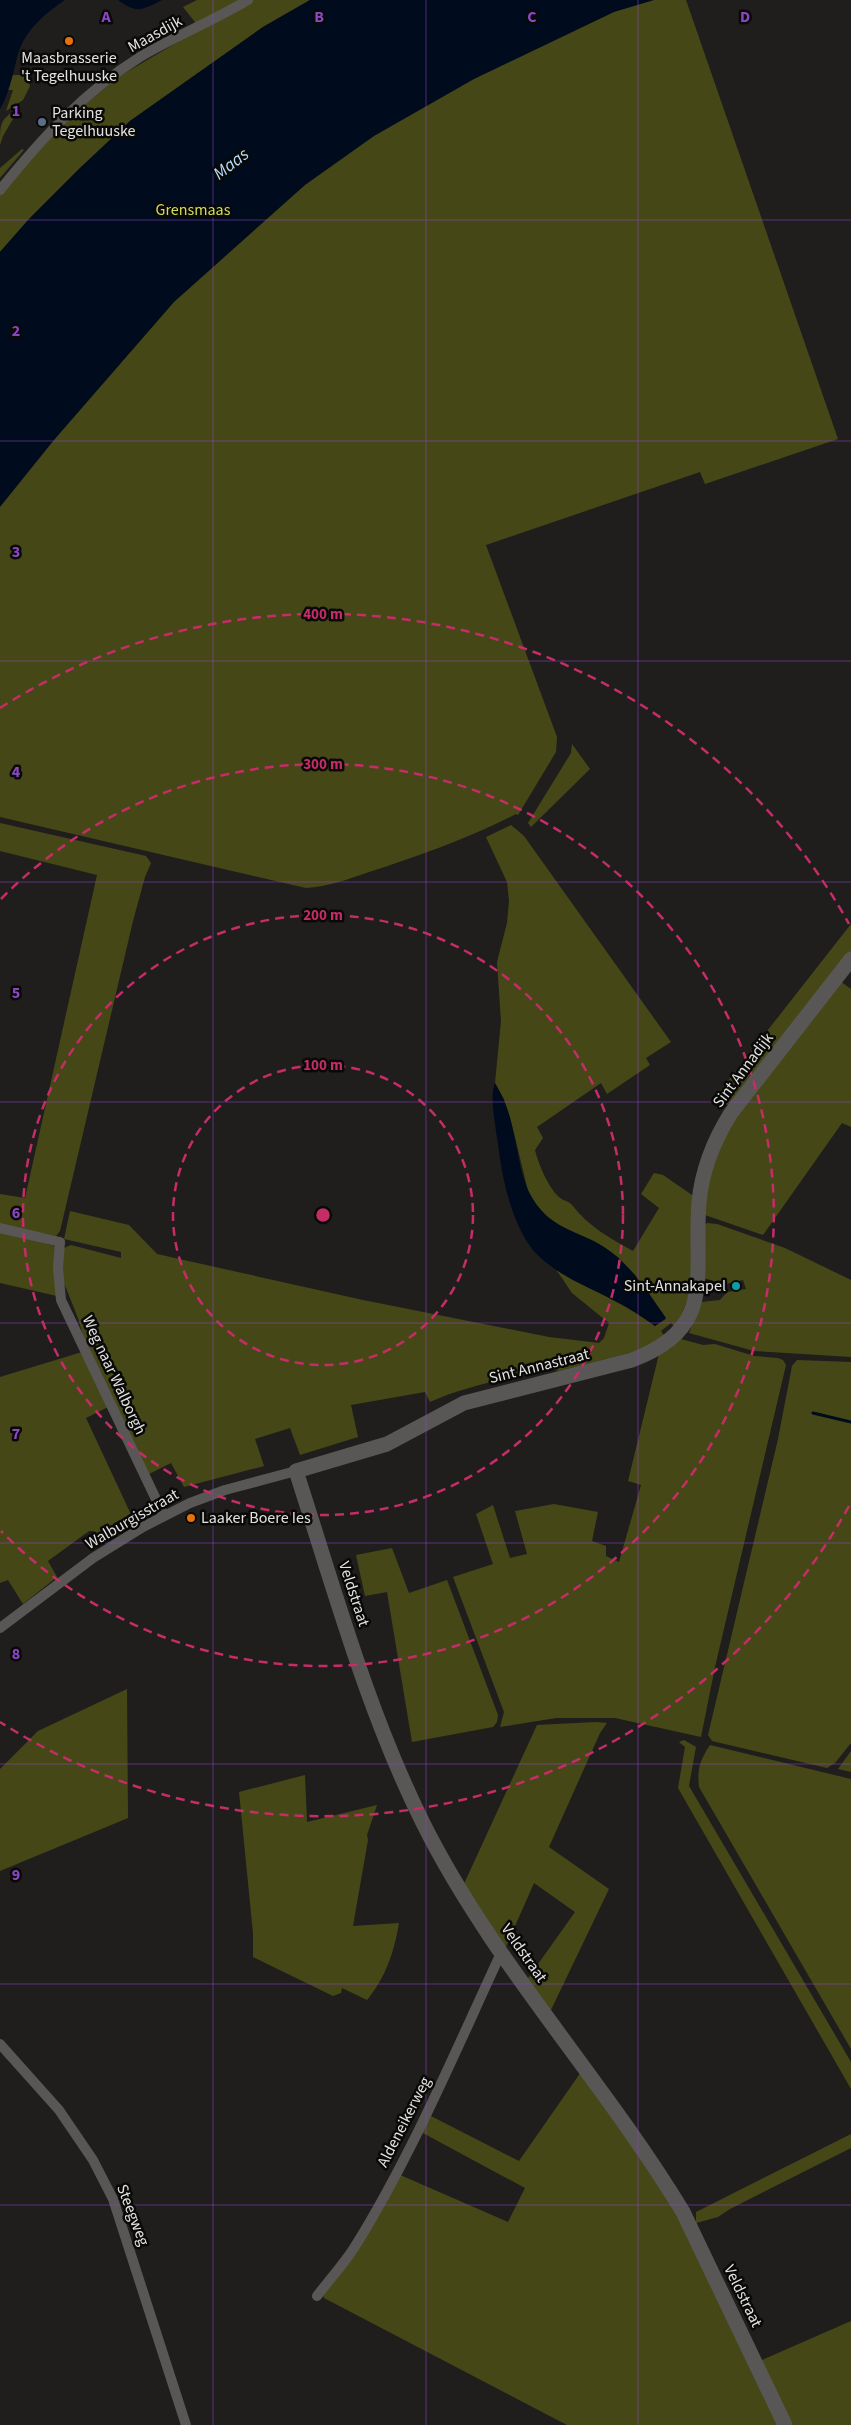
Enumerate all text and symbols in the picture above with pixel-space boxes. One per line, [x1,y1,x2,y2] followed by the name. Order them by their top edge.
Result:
[100,6,111,28] text: A
[314,6,324,28] text: B
[527,6,537,28] text: C
[740,6,750,28] text: D
[124,10,186,58] street label: Maasdijk
[63,35,75,47] marker: Maasbrasserie 't Tegelhuuske
[21,47,117,87] place label: Maasbrasserie 't Tegelhuuske
[12,100,20,122] text: 1
[52,102,136,142] place label: Parking Tegelhuuske
[36,116,48,128] marker: Parking Tegelhuuske
[208,142,254,186] water label: Maas
[156,199,231,221] park label: Grensmaas
[12,320,20,342] text: 2
[12,541,20,563] text: 3
[303,604,343,625] text: 400 m
[303,754,343,775] text: 300 m
[12,761,21,783] text: 4
[303,905,343,926] text: 200 m
[12,982,20,1004] text: 5
[707,1028,779,1112] street label: Sint Annadijk
[303,1055,343,1076] text: 100 m
[12,1202,20,1224] text: 6
[314,1206,332,1224] centre of rings
[624,1275,726,1297] place label: Sint-Annakapel
[730,1280,742,1292] marker: Sint-Annakapel
[77,1312,151,1438] street label: Weg naar Walborgh
[487,1343,592,1389] street label: Sint Annastraat
[12,1423,20,1445] text: 7
[81,1483,183,1555] street label: Walburgisstraat
[201,1507,311,1529] place label: Laaker Boere Ies
[185,1512,197,1524] marker: Laaker Boere Ies
[333,1559,375,1630] street label: Veldstraat
[12,1643,20,1665] text: 8
[12,1864,20,1886] text: 9
[496,1919,553,1987] street label: Veldstraat
[372,2073,436,2171] street label: Aldeneikerweg
[111,2181,155,2249] street label: Steegweg
[718,2261,768,2332] street label: Veldstraat

